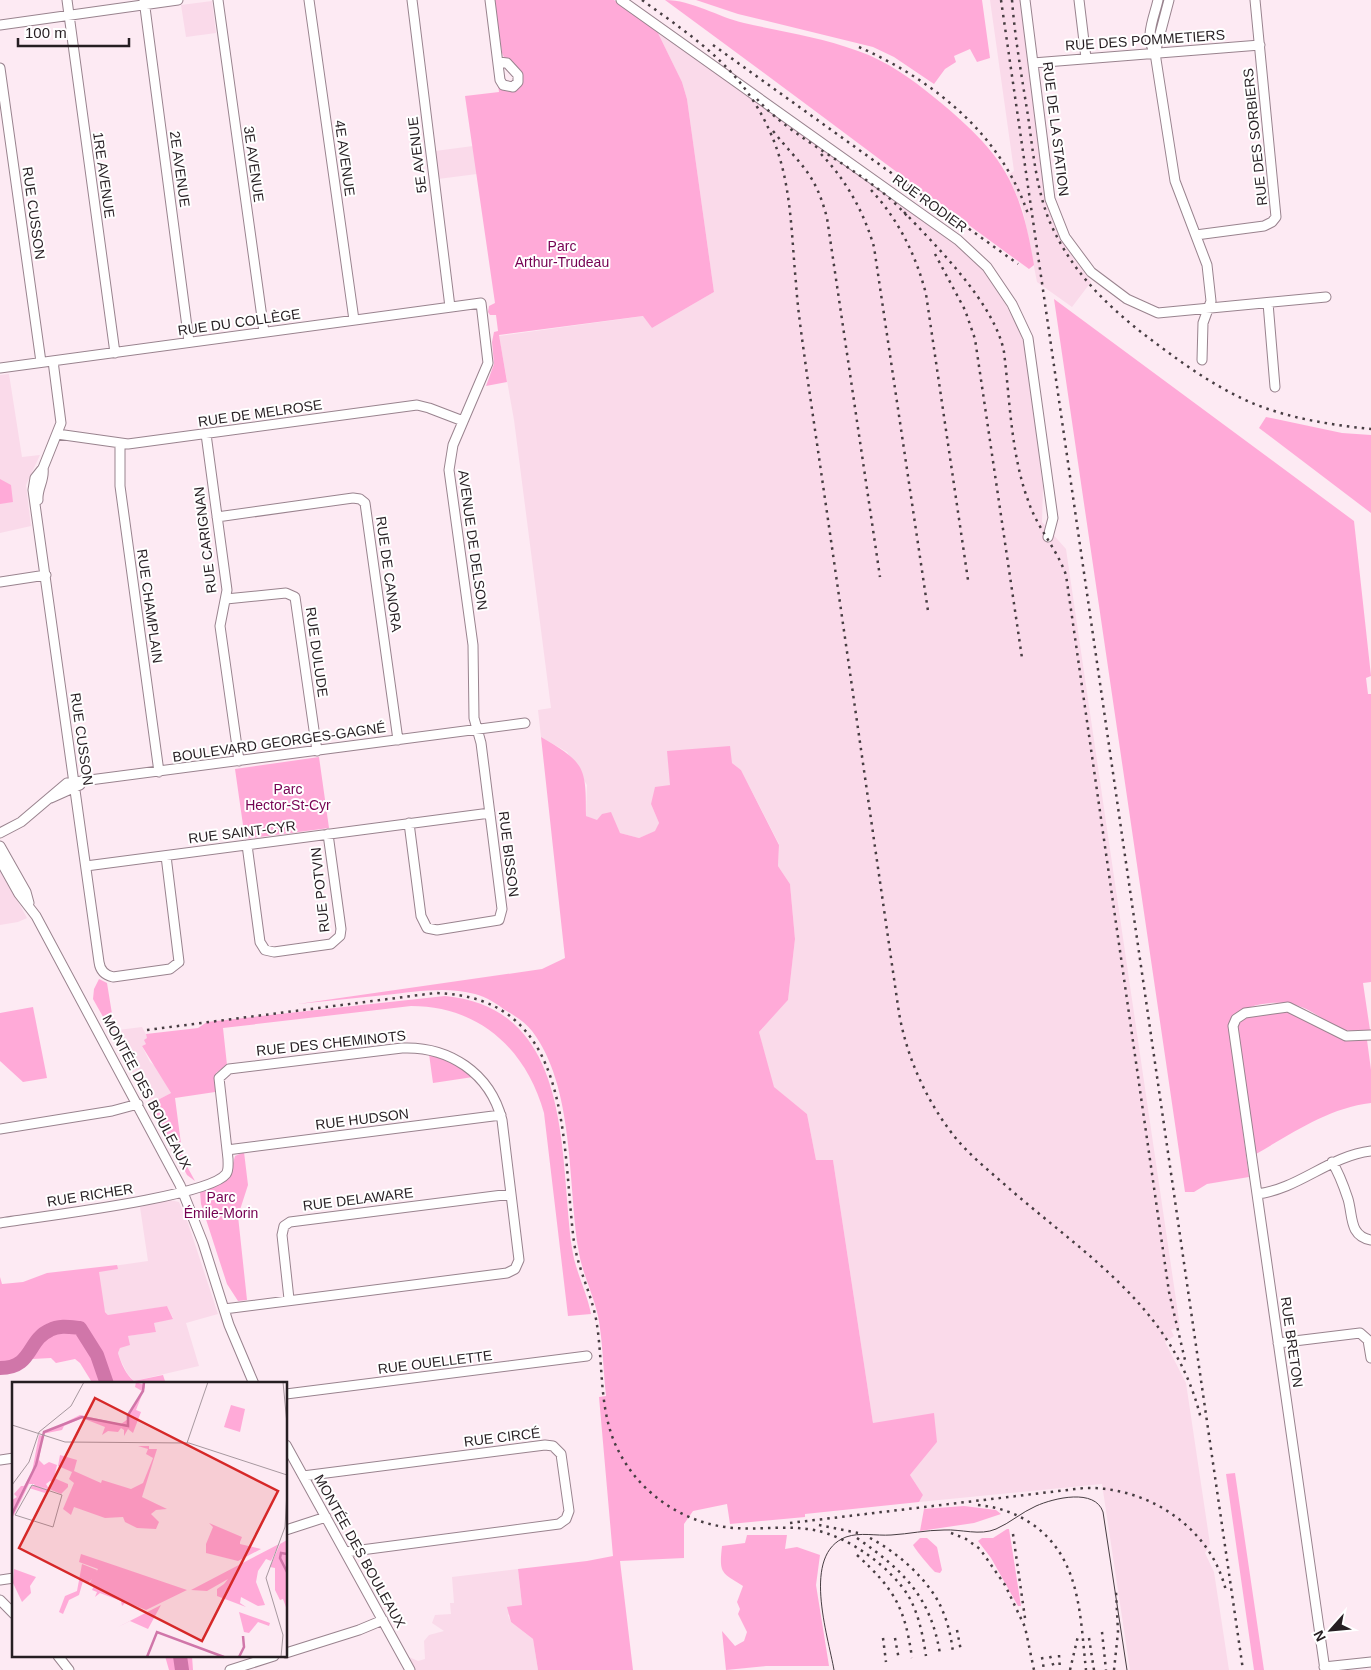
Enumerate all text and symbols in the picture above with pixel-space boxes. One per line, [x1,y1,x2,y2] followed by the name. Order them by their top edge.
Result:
[18,15,129,47] scale bar
[25,24,67,41] text: 100 m
[1065,26,1225,54] street label: RUE DES POMMETIERS
[1040,61,1072,197] street label: RUE DE LA STATION
[1240,67,1270,207] street label: RUE DES SORBIERS
[404,116,430,194] street label: 5E AVENUE
[332,119,358,197] street label: 4E AVENUE
[241,125,267,203] street label: 3E AVENUE
[167,130,193,208] street label: 2E AVENUE
[90,131,118,219] street label: 1RE AVENUE
[20,166,48,260] street label: RUE CUSSON
[890,171,970,235] street label: RUE RODIER
[515,238,609,270] park label: Parc Arthur-Trudeau
[177,305,301,339] street label: RUE DU COLLÈGE
[197,396,323,430] street label: RUE DE MELROSE
[455,469,491,611] street label: AVENUE DE DELSON
[191,486,219,594] street label: RUE CARIGNAN
[373,515,405,634] street label: RUE DE CANORA
[134,548,166,664] street label: RUE CHAMPLAIN
[303,606,331,698] street label: RUE DULUDE
[68,692,96,786] street label: RUE CUSSON
[171,719,387,765] street label: BOULEVARD GEORGES-GAGNÉ
[245,781,331,813] park label: Parc Hector-St-Cyr
[496,810,522,898] street label: RUE BISSON
[187,817,297,847] street label: RUE SAINT-CYR
[308,847,332,933] street label: RUE POTVIN
[99,1012,195,1173] street label: MONTÉE DES BOULEAUX
[256,1027,406,1059] street label: RUE DES CHEMINOTS
[314,1105,410,1133] street label: RUE HUDSON
[46,1180,134,1210] street label: RUE RICHER
[302,1184,414,1214] street label: RUE DELAWARE
[184,1189,258,1221] park label: Parc Émile-Morin
[1278,1296,1306,1388] street label: RUE BRETON
[377,1347,493,1377] street label: RUE OUELLETTE
[12,1382,288,1658] inset map
[463,1424,541,1450] street label: RUE CIRCÉ
[311,1472,409,1631] street label: MONTÉE DES BOULEAUX
[1306,1605,1356,1655] north arrow
[1310,1628,1329,1644] text: N

